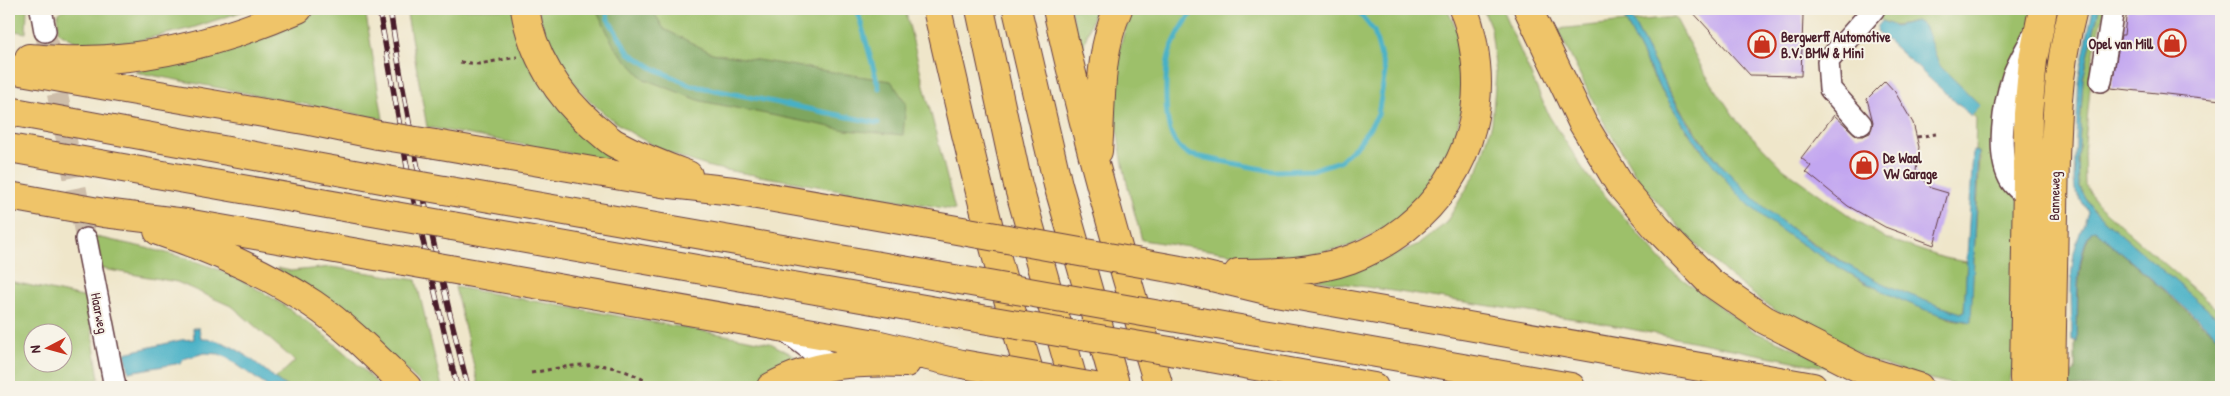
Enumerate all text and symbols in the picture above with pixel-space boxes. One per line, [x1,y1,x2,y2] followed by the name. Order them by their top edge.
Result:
[1781,27,1891,62] place label: Bergwerff Automotive B.V. BMW & Mini
[2157,28,2187,58] shop icon: Opel van Mill
[1747,29,1777,59] shop icon: Bergwerff Automotive B.V. BMW & Mini
[2089,34,2154,55] place label: Opel van Mill
[1883,148,1938,185] place label: De Waal VW Garage
[1849,150,1879,180] shop icon: De Waal VW Garage
[2044,171,2065,221] street label: Banneweg
[86,291,113,335] street label: Haarweg
[22,324,72,374] north arrow
[25,344,44,354] text: N

